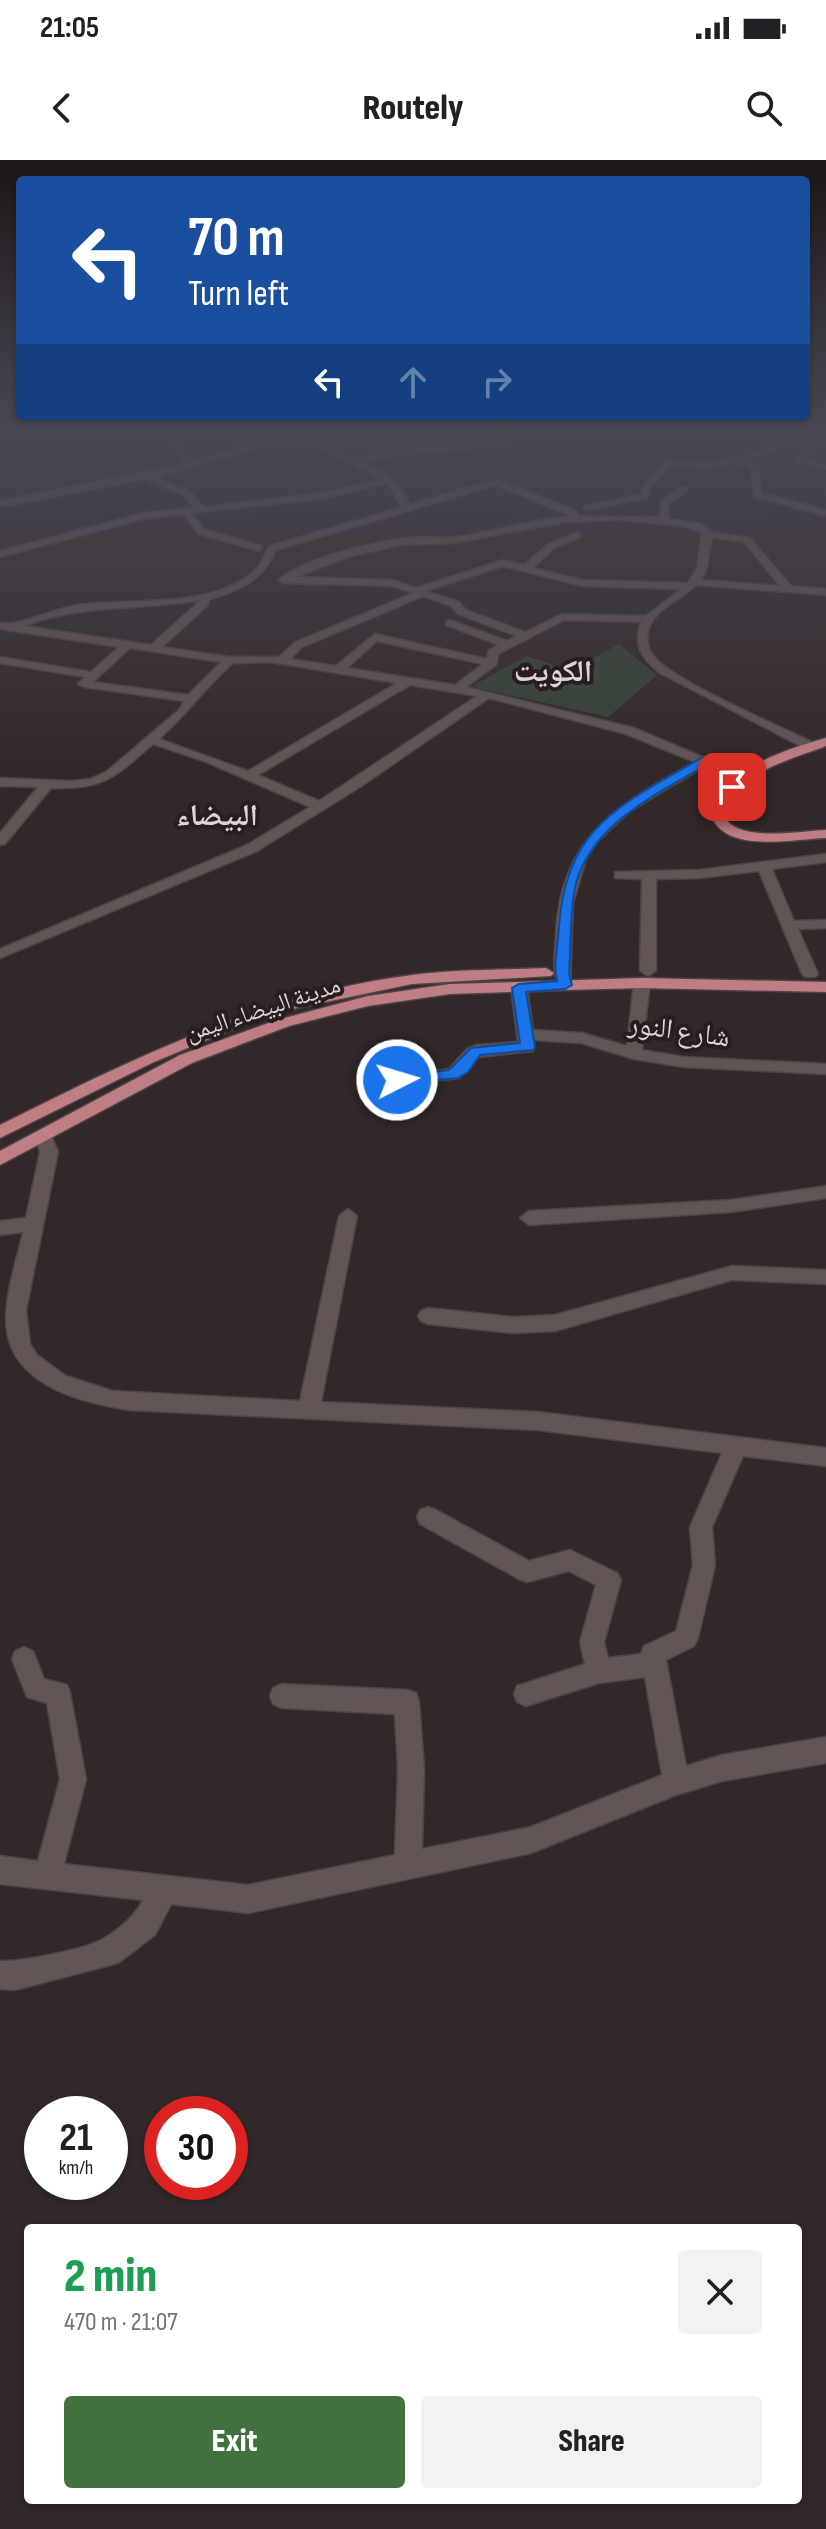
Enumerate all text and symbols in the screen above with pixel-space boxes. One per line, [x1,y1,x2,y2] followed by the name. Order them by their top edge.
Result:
[40,10,99,46] text: 21:05
[40,86,84,130] icon: back
[742,86,786,130] icon: search
[363,87,463,130] text: Routely
[188,205,285,272] text: 70 m
[56,208,160,312] icon: left
[188,273,289,316] text: Turn left
[307,360,351,404] icon: left
[391,360,435,404] icon: ahead
[475,360,519,404] icon: right
[514,654,592,690] district label: الكويت
[698,753,766,821] pin
[710,765,754,809] icon: arrive
[176,798,258,834] district label: البيضاء
[182,970,344,1048] street label: مدينة البيضاء اليمن
[625,1007,732,1054] street label: شارع النور
[355,1038,439,1122] position arrow
[144,2096,248,2200] speed limit sign: 30
[59,2114,93,2162] text: 21
[59,2156,93,2180] text: km/h
[64,2248,157,2305] text: 2 min
[678,2250,762,2334] button: close
[64,2307,178,2338] text: 470 m · 21:07
[64,2396,405,2488] button: Exit
[421,2396,762,2488] button: Share

